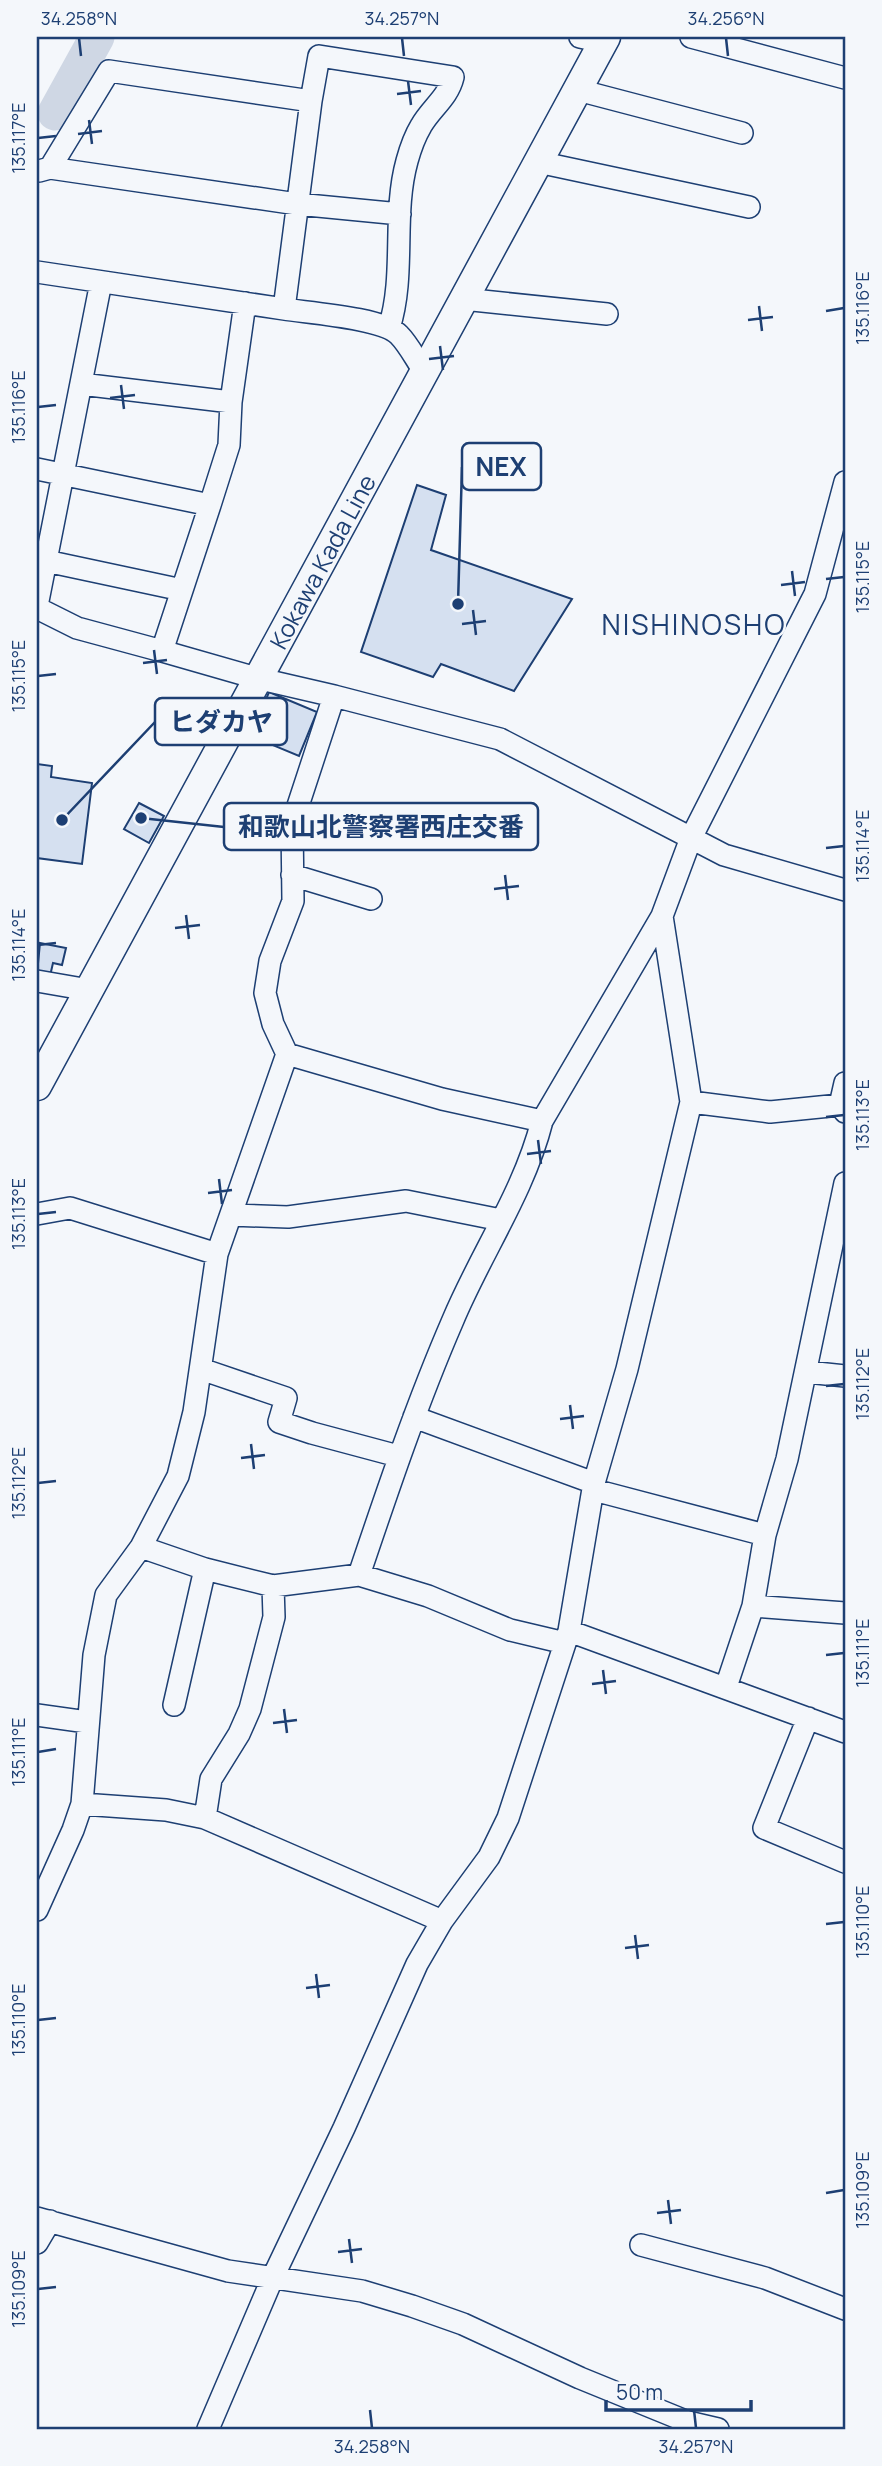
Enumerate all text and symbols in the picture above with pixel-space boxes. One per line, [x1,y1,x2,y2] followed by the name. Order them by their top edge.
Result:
[41,6,117,30] text: 34.258°N
[365,6,439,30] text: 34.257°N
[687,6,765,30] text: 34.256°N
[6,102,30,174] text: 135.117°E
[850,271,874,345] text: 135.116°E
[6,370,30,444] text: 135.116°E
[462,443,541,490] callout: NEX
[476,448,526,484] text: NEX
[261,468,382,654] street label: Kokawa Kada Line
[850,541,874,613] text: 135.115°E
[602,605,786,643] district label: NISHINOSHO
[6,640,30,712] text: 135.115°E
[155,698,287,745] callout: ヒダカヤ
[169,703,273,739] text: ヒダカヤ
[224,803,538,850] callout: 和歌山北警察署西庄交番
[238,808,524,844] text: 和歌山北警察署西庄交番
[850,810,874,882] text: 135.114°E
[6,909,30,981] text: 135.114°E
[850,1079,874,1151] text: 135.113°E
[6,1178,30,1250] text: 135.113°E
[850,1348,874,1420] text: 135.112°E
[6,1447,30,1519] text: 135.112°E
[850,1618,874,1688] text: 135.111°E
[6,1717,30,1787] text: 135.111°E
[850,1885,874,1959] text: 135.110°E
[6,1983,30,2057] text: 135.110°E
[850,2151,874,2229] text: 135.109°E
[6,2250,30,2328] text: 135.109°E
[606,2368,751,2412] scale bar
[616,2378,663,2406] text: 50 m
[334,2434,410,2458] text: 34.258°N
[659,2434,733,2458] text: 34.257°N

